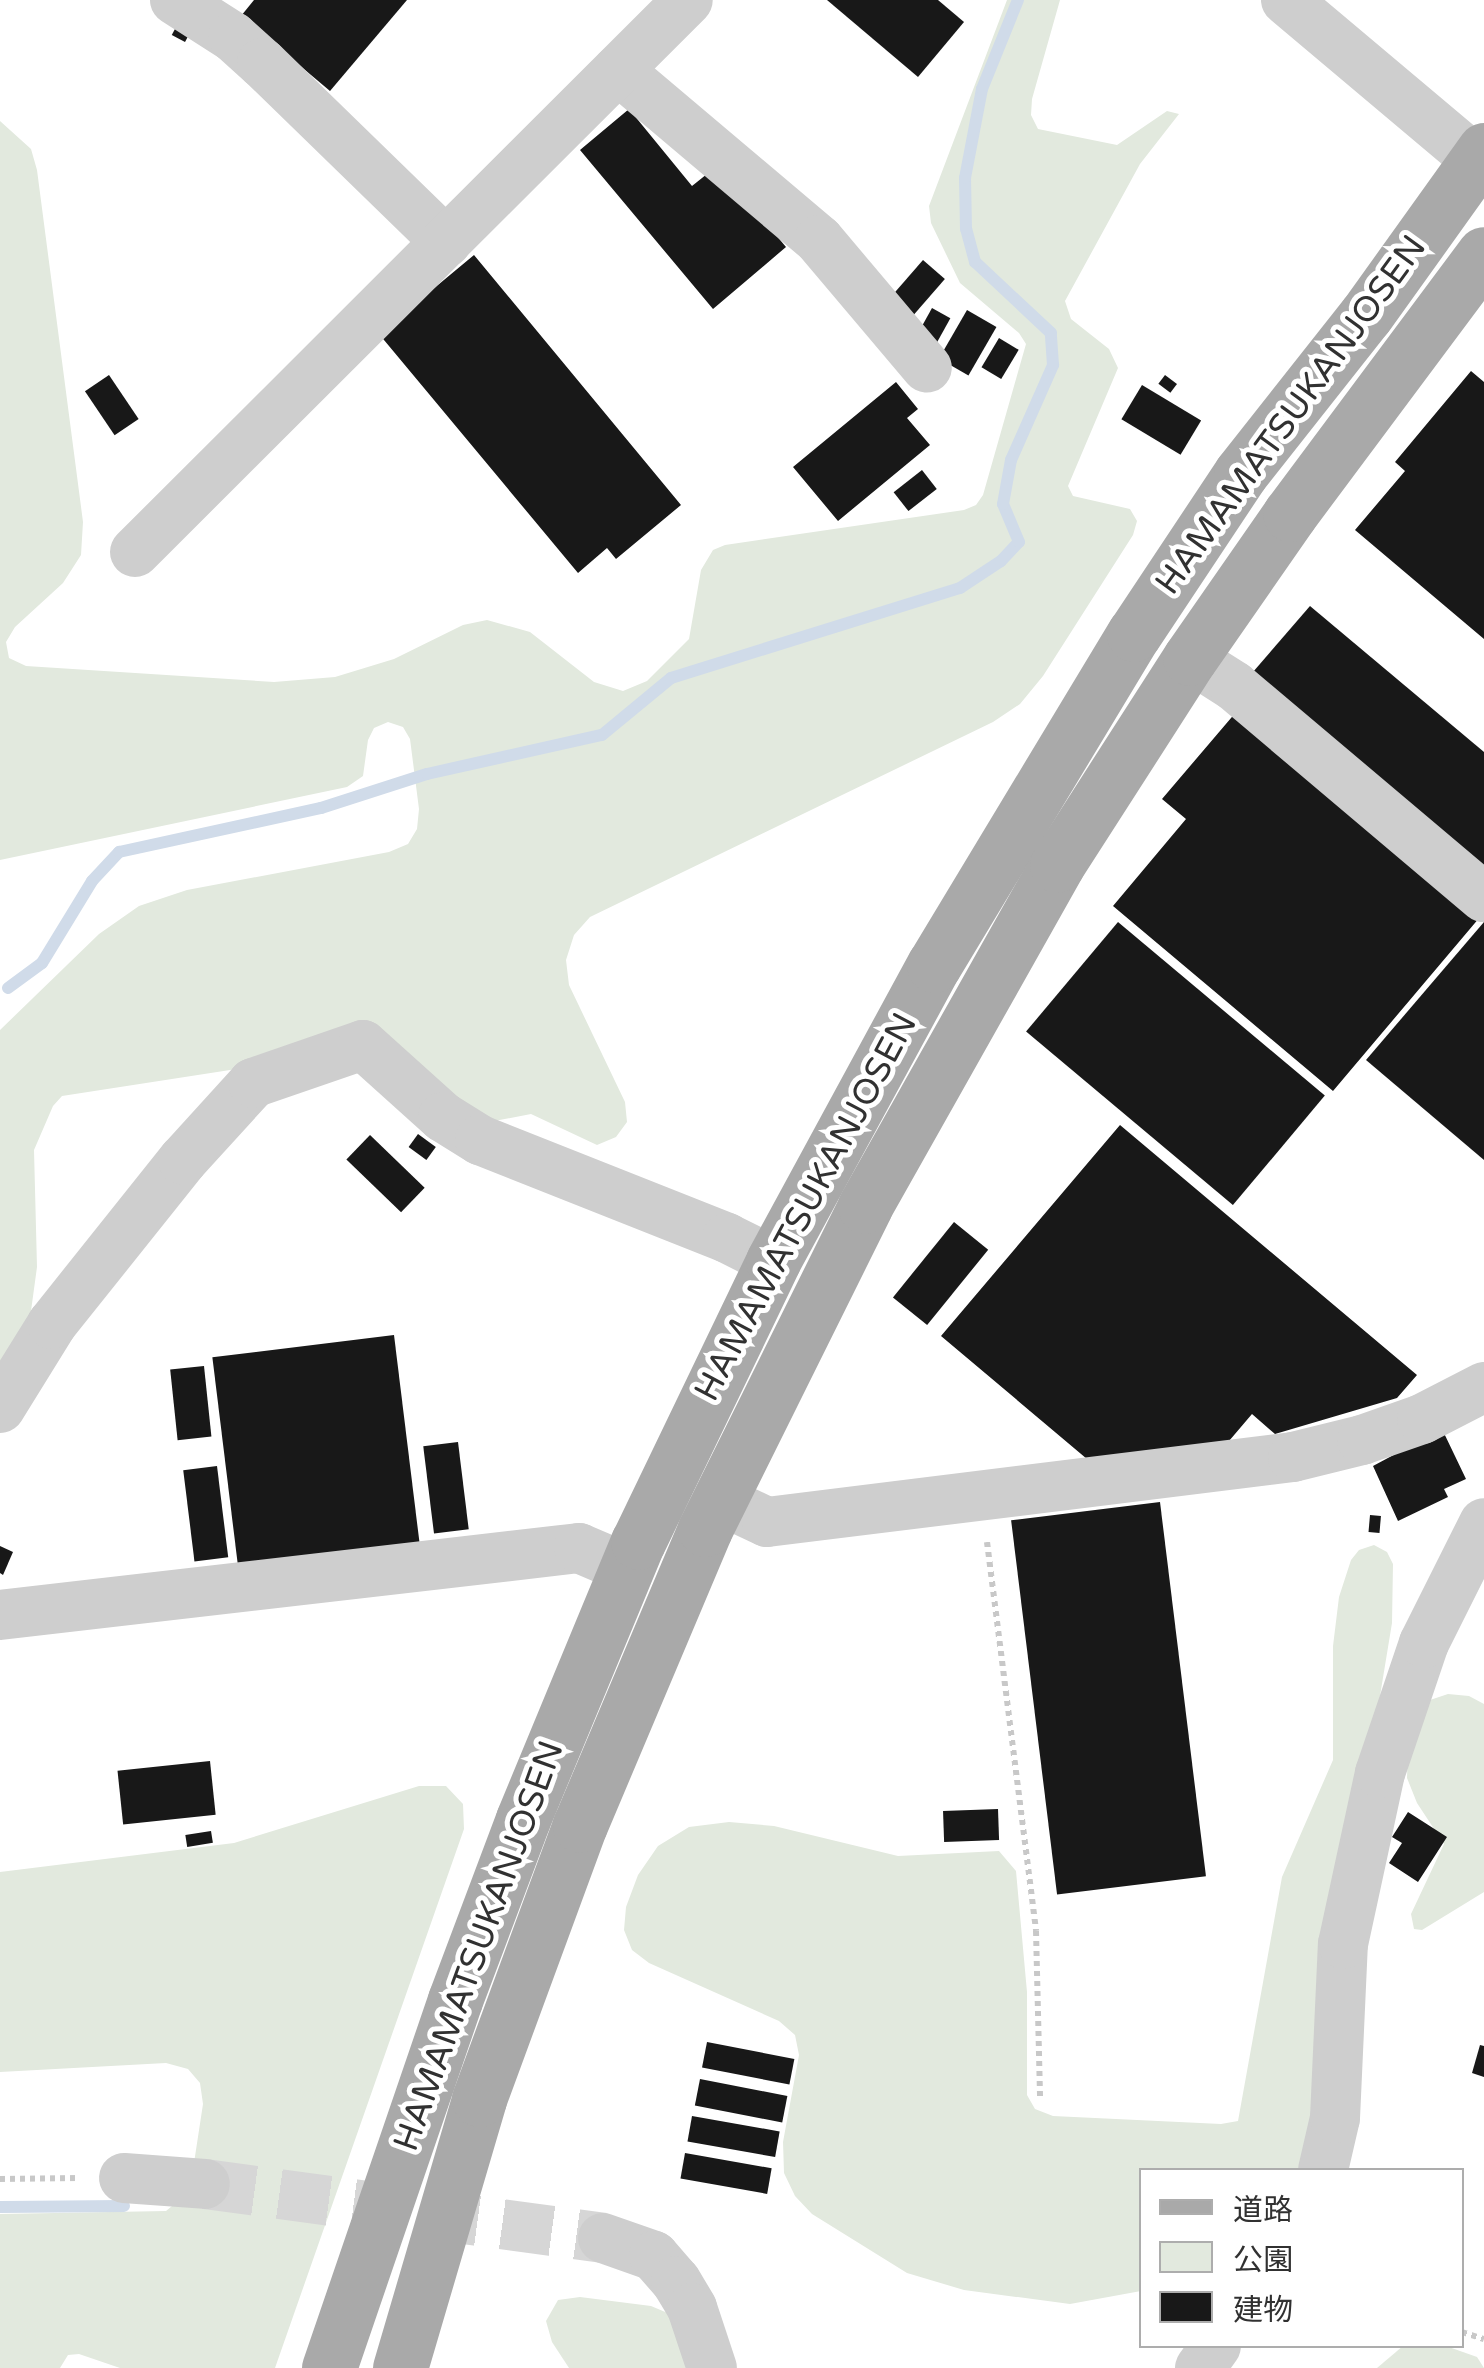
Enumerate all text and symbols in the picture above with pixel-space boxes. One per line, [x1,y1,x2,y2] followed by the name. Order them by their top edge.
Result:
[1147,227,1435,603] street label: HAMAMATSUKANJOSEN
[686,1006,926,1408] street label: HAMAMATSUKANJOSEN
[385,1735,573,2157] street label: HAMAMATSUKANJOSEN
[1139,2168,1464,2348] legend
[1233,2192,1293,2229] text: 道路
[1233,2242,1293,2279] text: 公園
[1233,2292,1293,2329] text: 建物

